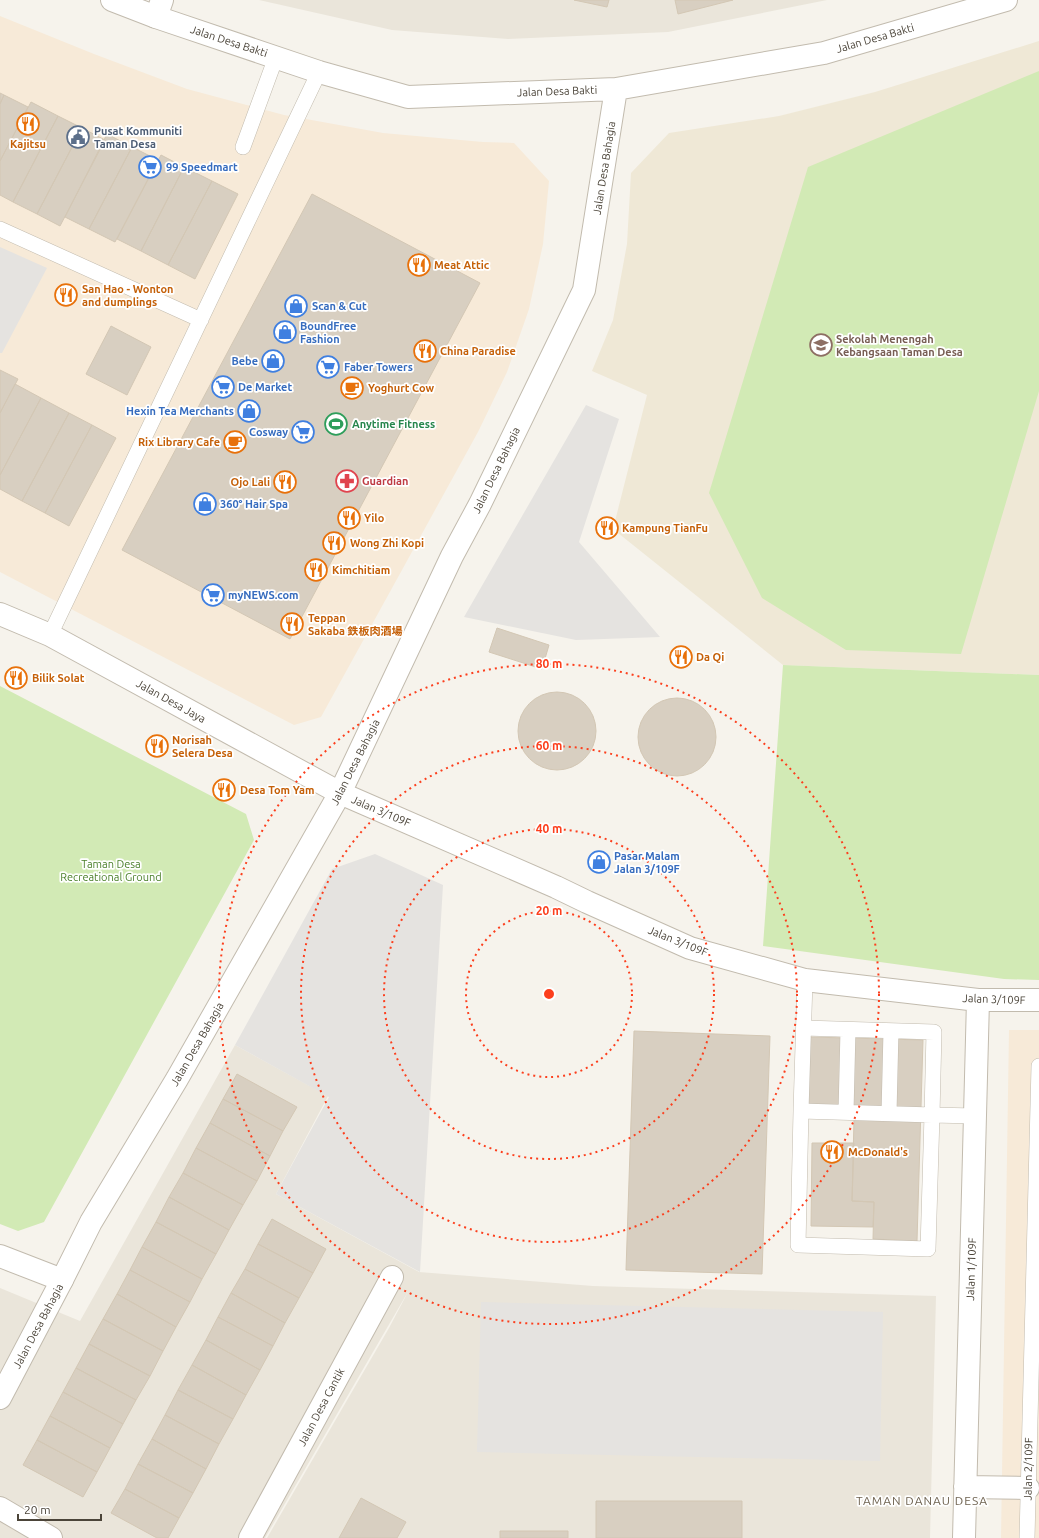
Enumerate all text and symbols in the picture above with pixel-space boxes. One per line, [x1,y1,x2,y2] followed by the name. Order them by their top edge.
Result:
[835,21,915,55] street label: Jalan Desa Bakti
[189,23,269,59] street label: Jalan Desa Bakti
[517,84,597,98] street label: Jalan Desa Bakti
[15,111,41,137] restaurant icon: Kajitsu
[591,120,617,216] street label: Jalan Desa Bahagia
[65,124,91,150] public building icon: Pusat Kommuniti Taman Desa
[94,125,182,150] place label: Pusat Kommuniti Taman Desa
[10,138,46,150] place label: Kajitsu
[137,154,163,180] supermarket icon: 99 Speedmart
[166,161,238,173] place label: 99 Speedmart
[406,252,432,278] restaurant icon: Meat Attic
[434,259,490,271] place label: Meat Attic
[53,282,79,308] restaurant icon: San Hao - Wonton and dumplings
[82,283,173,308] place label: San Hao - Wonton and dumplings
[283,293,309,319] shop icon: Scan & Cut
[312,300,367,312] place label: Scan & Cut
[272,319,298,345] shop icon: BoundFree Fashion
[300,320,356,345] place label: BoundFree Fashion
[808,332,834,358] school or university icon: Sekolah Menengah Kebangsaan Taman Desa
[836,333,963,358] place label: Sekolah Menengah Kebangsaan Taman Desa
[412,338,438,364] restaurant icon: China Paradise
[440,345,516,357] place label: China Paradise
[260,348,286,374] shop icon: Bebe
[315,354,341,380] supermarket icon: Faber Towers
[231,355,258,367] place label: Bebe
[344,361,413,373] place label: Faber Towers
[210,374,236,400] supermarket icon: De Market
[339,375,365,401] cafe icon: Yoghurt Cow
[238,381,292,393] place label: De Market
[368,382,434,394] place label: Yoghurt Cow
[236,398,262,424] shop icon: Hexin Tea Merchants
[126,405,234,417] place label: Hexin Tea Merchants
[323,411,349,437] sports icon: Anytime Fitness
[352,418,435,430] place label: Anytime Fitness
[290,419,316,445] supermarket icon: Cosway
[470,425,522,515] street label: Jalan Desa Bahagia
[249,426,288,438] place label: Cosway
[222,429,248,455] cafe icon: Rix Library Cafe
[138,436,220,448] place label: Rix Library Cafe
[334,468,360,494] pharmacy icon: Guardian
[272,469,298,495] restaurant icon: Ojo Lali
[362,475,409,487] place label: Guardian
[231,476,270,488] place label: Ojo Lali
[192,491,218,517] shop icon: 360° Hair Spa
[220,498,288,510] place label: 360° Hair Spa
[336,505,362,531] restaurant icon: Yilo
[364,512,385,524] place label: Yilo
[594,515,620,541] restaurant icon: Kampung TianFu
[622,522,708,534] place label: Kampung TianFu
[321,530,347,556] restaurant icon: Wong Zhi Kopi
[350,537,424,549] place label: Wong Zhi Kopi
[303,557,329,583] restaurant icon: Kimchitiam
[332,564,390,576] place label: Kimchitiam
[200,582,226,608] supermarket icon: myNEWS.com
[228,589,299,601] place label: myNEWS.com
[279,611,305,637] restaurant icon: Teppan Sakaba 鉄板肉酒場
[308,612,403,637] place label: Teppan Sakaba 鉄板肉酒場
[668,644,694,670] restaurant icon: Da Qi
[696,651,724,663] place label: Da Qi
[536,657,562,670] text: 80 m
[3,665,29,691] restaurant icon: Bilik Solat
[32,672,85,684] place label: Bilik Solat
[134,677,208,725] street label: Jalan Desa Jaya
[328,717,382,807] street label: Jalan Desa Bahagia
[144,733,170,759] restaurant icon: Norisah Selera Desa
[172,734,233,759] place label: Norisah Selera Desa
[536,739,562,752] text: 60 m
[211,777,237,803] restaurant icon: Desa Tom Yam
[240,784,315,796] place label: Desa Tom Yam
[350,793,413,829] street label: Jalan 3/109F
[536,822,562,835] text: 40 m
[586,849,612,875] shop icon: Pasar Malam Jalan 3/109F
[614,850,680,875] place label: Pasar Malam Jalan 3/109F
[60,858,162,883] park label: Taman Desa Recreational Ground
[536,904,562,917] text: 20 m
[647,924,710,958] street label: Jalan 3/109F
[542,987,556,1001] centre of rings
[962,992,1026,1006] street label: Jalan 3/109F
[168,1000,226,1088] street label: Jalan Desa Bahagia
[819,1139,845,1165] restaurant icon: McDonald's
[848,1146,908,1158] place label: McDonald's
[964,1237,978,1301] street label: Jalan 1/109F
[11,1281,65,1371] street label: Jalan Desa Bahagia
[295,1366,347,1448] street label: Jalan Desa Cantik
[1021,1437,1035,1501] street label: Jalan 2/109F
[856,1494,988,1507] district label: TAMAN DANAU DESA
[18,1496,101,1522] scale bar
[24,1503,51,1516] text: 20 m

